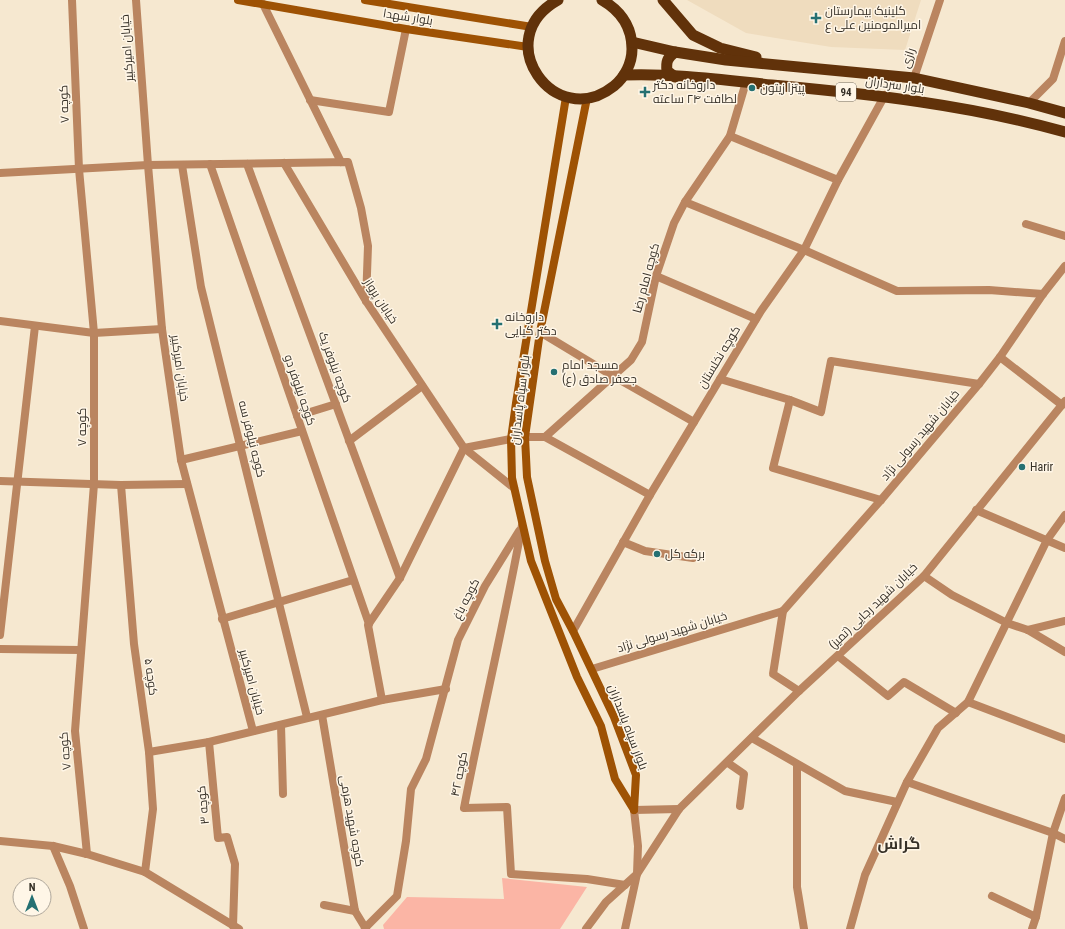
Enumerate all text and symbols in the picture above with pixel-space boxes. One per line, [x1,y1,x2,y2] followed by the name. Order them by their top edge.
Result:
[825,4,921,33] place label: کلینیک بیمارستان امیرالمومنین علی ع
[382,6,434,28] street label: بلوار شهدا
[810,12,822,24] marker: کلینیک بیمارستان امیرالمومنین علی ع
[118,14,136,83] street label: خیابان امیرکبیر
[898,46,918,70] street label: رازی
[864,74,926,96] street label: بلوار سرداران
[652,78,737,106] place label: داروخانه دکتر لطافت ۲۴ ساعته
[760,81,805,97] place label: پیتزا زیتون
[747,83,757,93] marker: پیتزا زیتون
[836,83,856,101] road number: 94
[56,85,74,123] street label: کوچه ۷
[640,87,650,97] marker: داروخانه دکتر لطافت ۲۴ ساعته
[630,241,664,315] street label: کوچه امام رضا
[359,275,401,327] street label: خیابان پرواز
[505,310,557,338] place label: داروخانه دکتر کیایی
[492,319,502,329] marker: داروخانه دکتر کیایی
[695,323,745,392] street label: کوچه نخلستان
[314,329,354,405] street label: کوچه نیلوفر یک
[168,333,192,402] street label: خیابان امیرکبیر
[279,353,319,428] street label: کوچه نیلوفر دو
[508,354,534,446] street label: بلوار سپاه پاسداران
[562,358,637,387] place label: مسجد امام جعفر صادق (ع)
[549,367,559,377] marker: مسجد امام جعفر صادق (ع)
[878,387,962,483] street label: خیابان شهید رسولی نژاد
[234,399,268,479] street label: کوچه نیلوفر سه
[75,408,91,446] street label: کوچه ۷
[1030,460,1054,474] place label: Harir
[1017,462,1027,472] marker: Harir
[665,547,705,561] place label: برکه کل
[652,549,662,559] marker: برکه کل
[826,560,920,652] street label: خیابان شهید رجایی (تمیز)
[450,576,484,623] street label: کوچه باغ
[615,609,729,655] street label: خیابان شهید رسولی نژاد
[236,647,267,716] street label: خیابان امیرکبیر
[139,658,161,697] street label: کوچه ۵
[603,682,651,772] street label: بلوار سپاه پاسداران
[56,731,76,771] street label: کوچه ۷
[448,751,472,798] street label: کوچه ۴۲
[335,774,367,868] street label: کوچه شهید هرمی
[194,785,214,825] street label: کوچه ۳
[878,834,920,853] district label: گراش
[12,877,52,917] north arrow
[29,881,36,894] text: N

